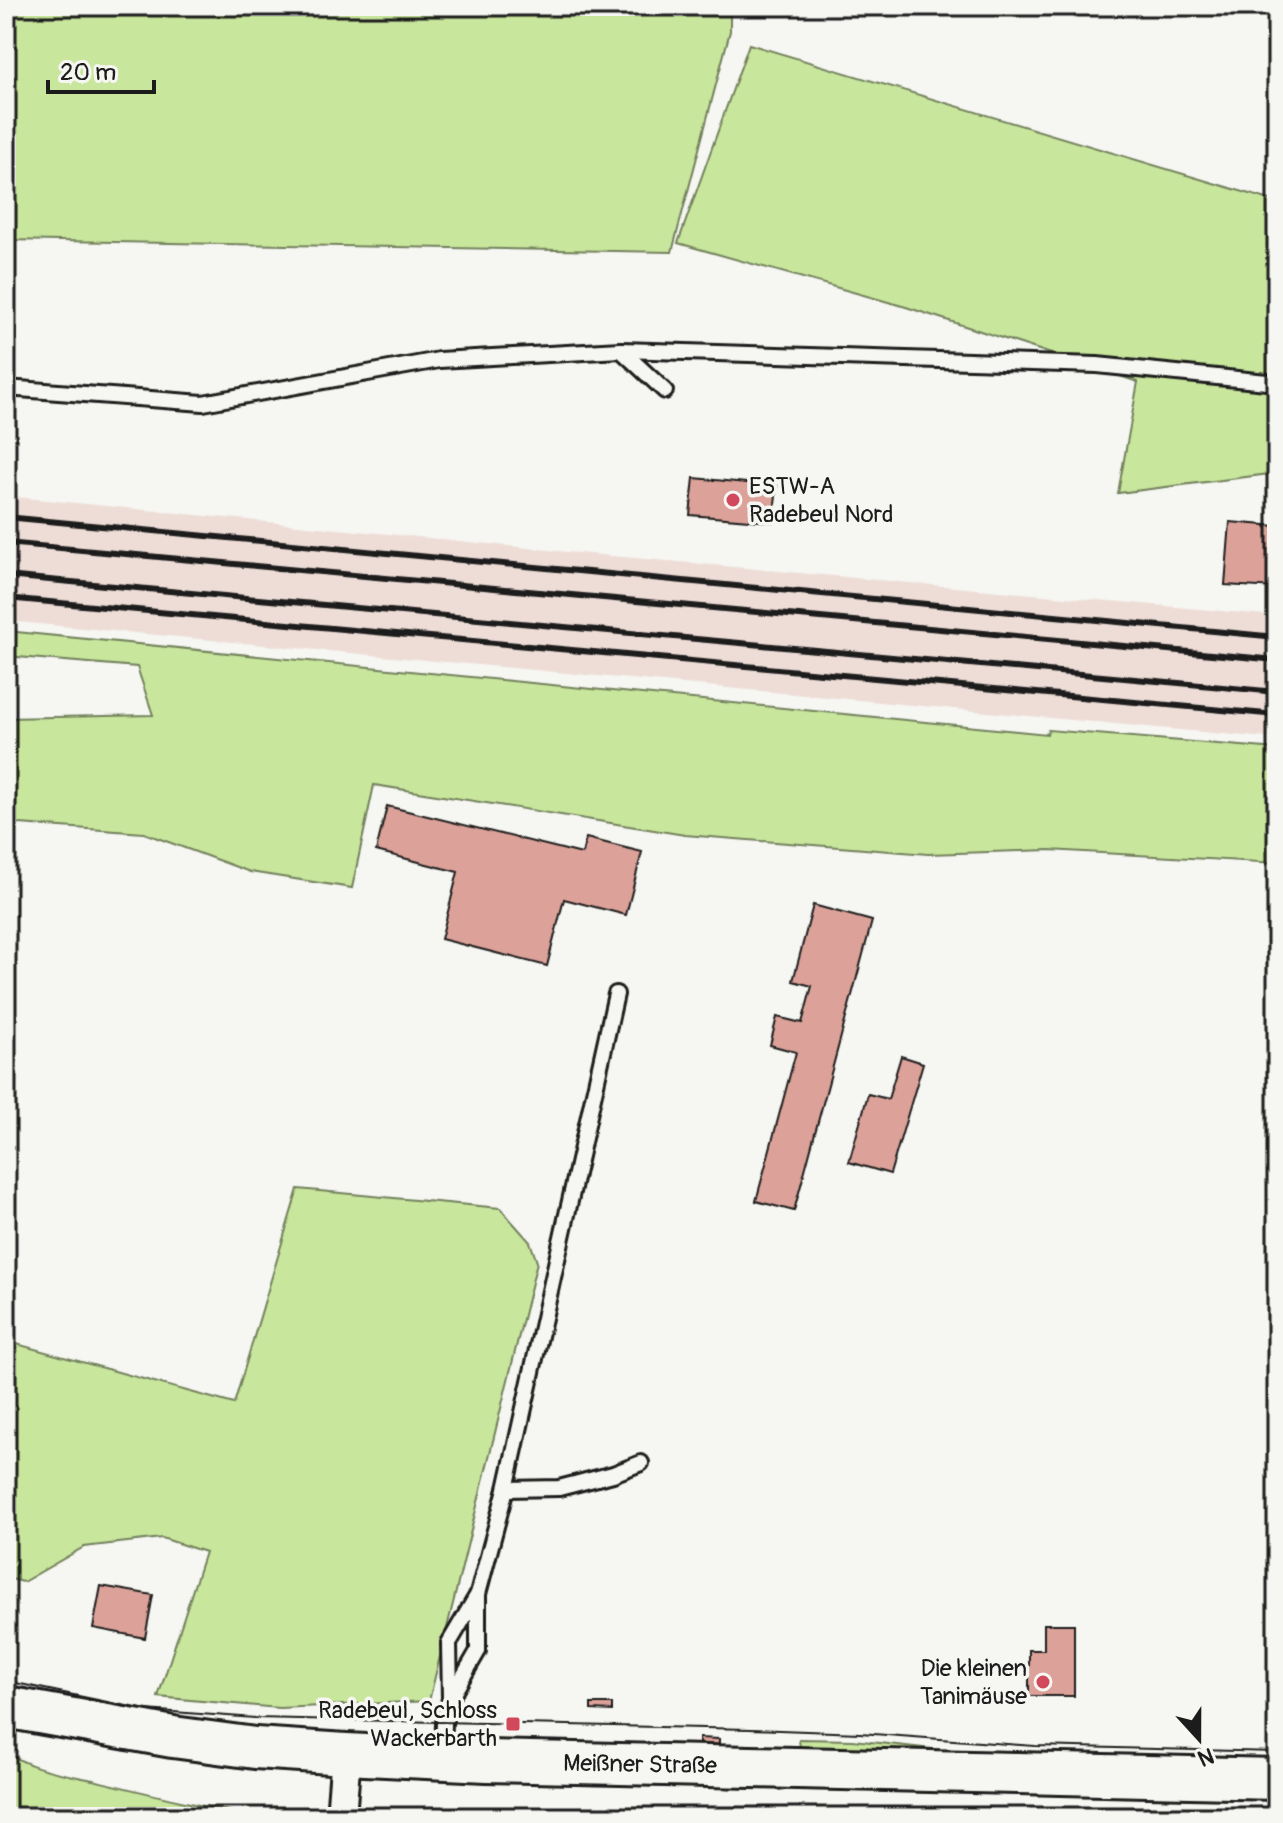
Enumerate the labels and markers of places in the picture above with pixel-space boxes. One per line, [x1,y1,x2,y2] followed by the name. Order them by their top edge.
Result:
[749,472,893,529] place label: ESTW-A Radebeul Nord
[724,491,742,509] marker: ESTW-A Radebeul Nord
[920,1654,1027,1711] place label: Die kleinen Tanimäuse
[1034,1673,1052,1691] marker: Die kleinen Tanimäuse
[318,1696,497,1753] place label: Radebeul, Schloss Wackerbarth
[504,1715,522,1733] marker: Radebeul, Schloss Wackerbarth

